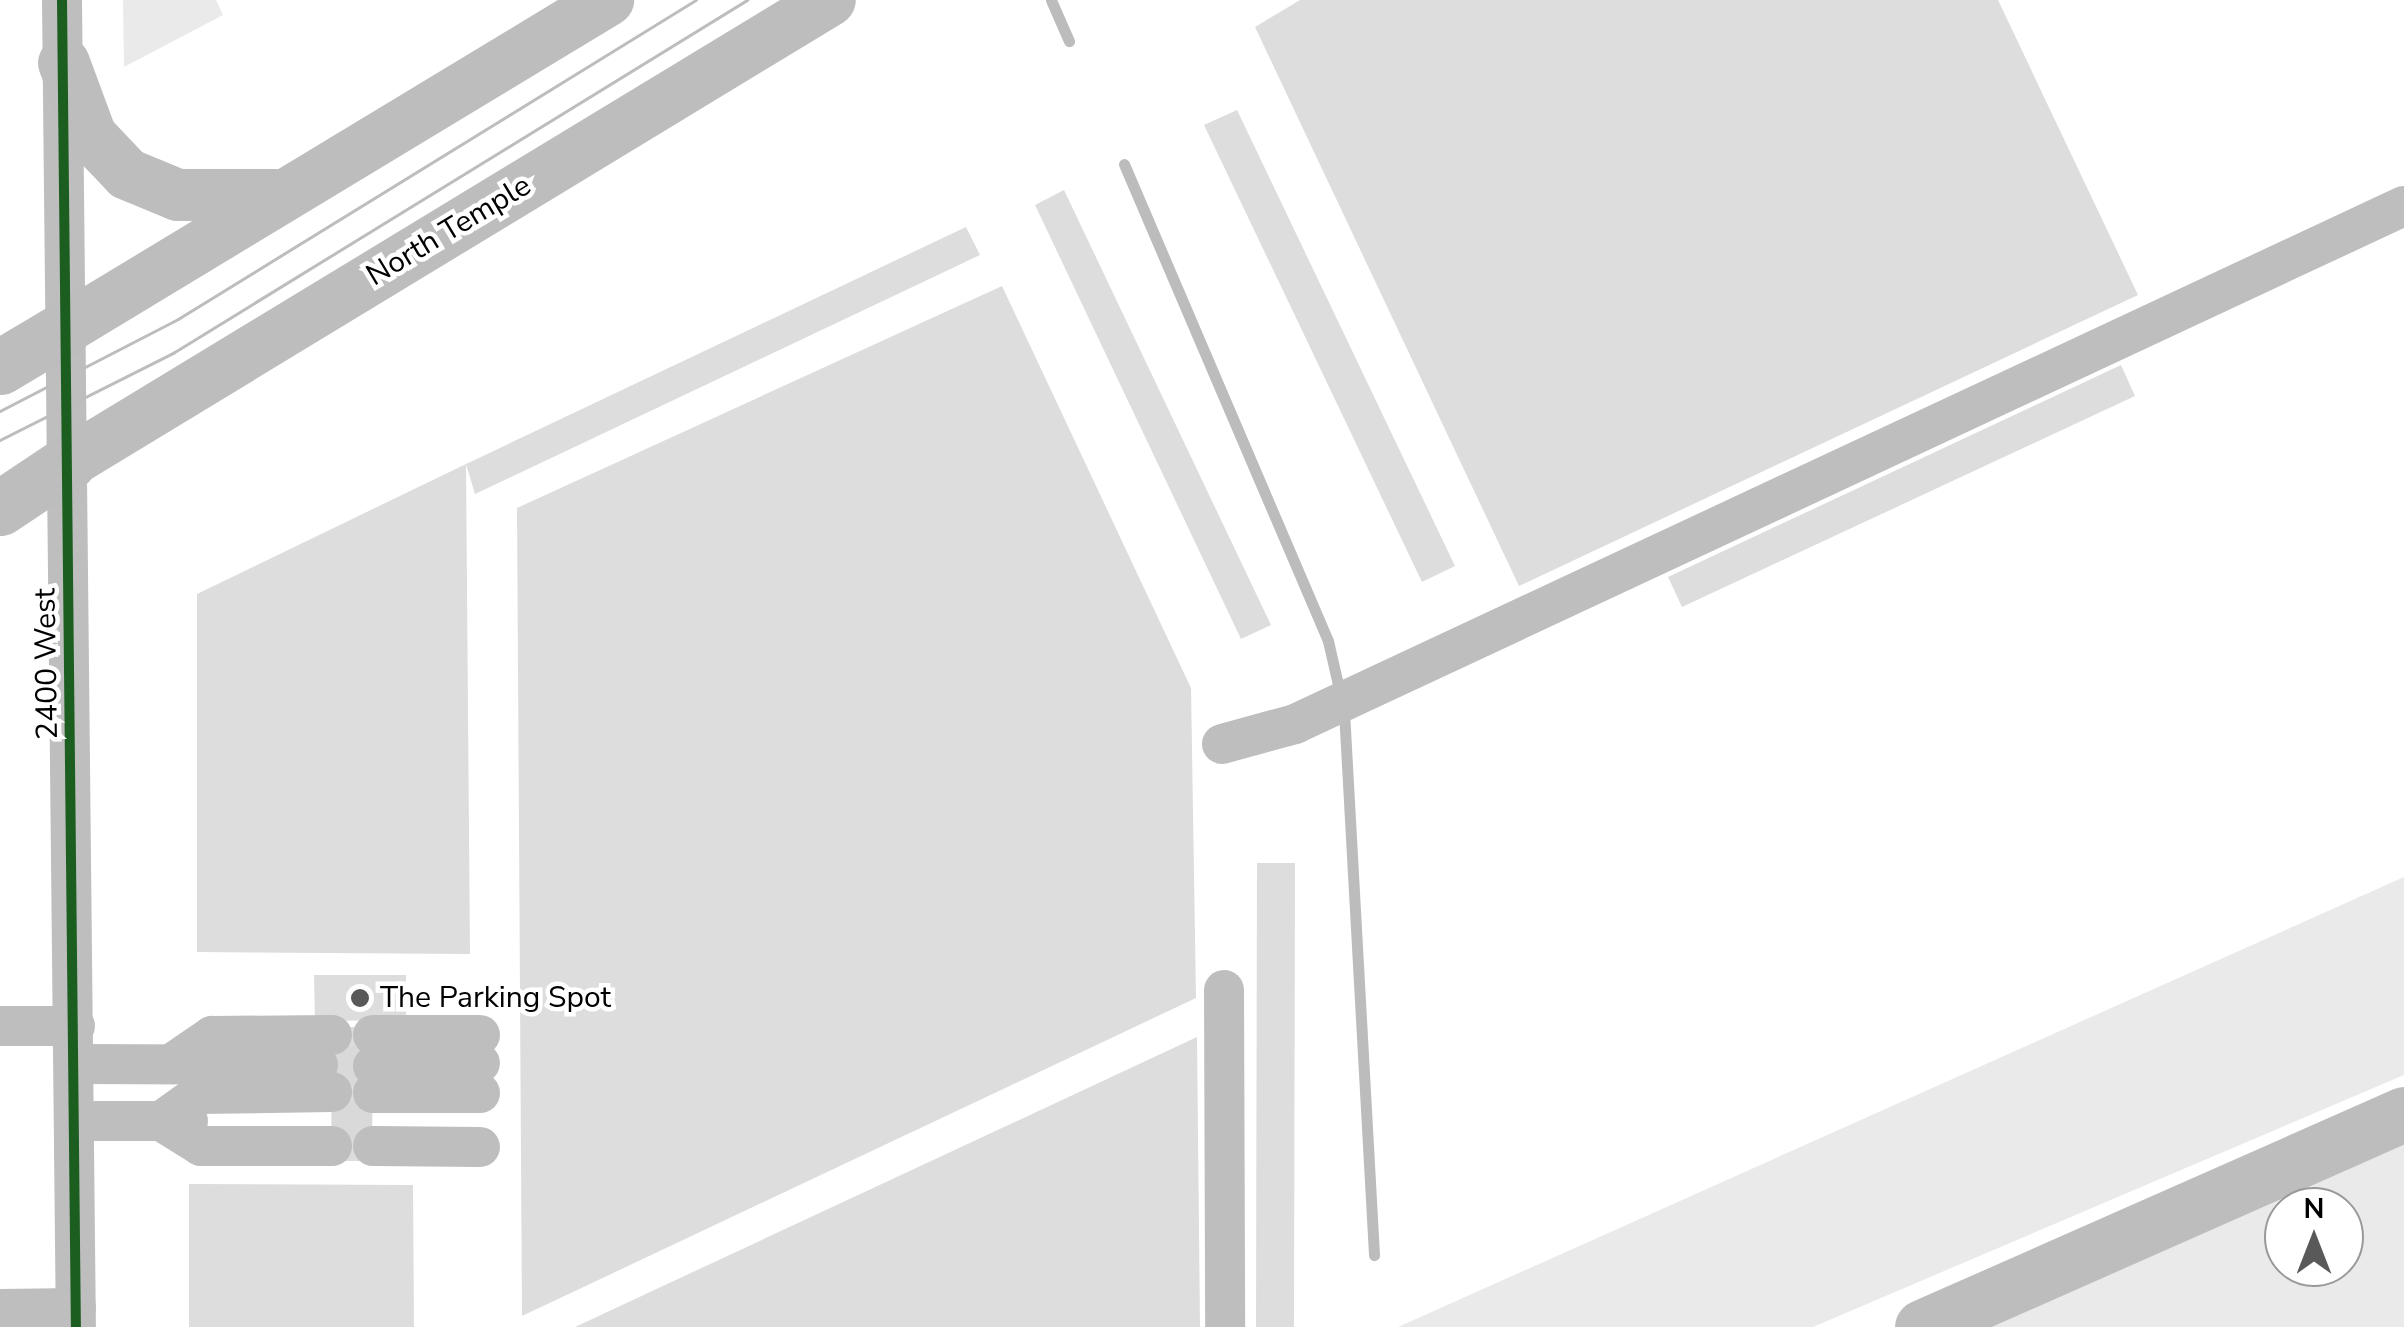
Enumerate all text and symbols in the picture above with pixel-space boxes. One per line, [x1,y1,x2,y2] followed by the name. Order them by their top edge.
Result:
[360,168,538,294] street label: North Temple
[28,588,66,740] street label: 2400 West
[380,980,611,1016] place label: The Parking Spot
[349,987,371,1009] marker: The Parking Spot
[2264,1187,2364,1287] north arrow
[2304,1190,2324,1228] text: N

